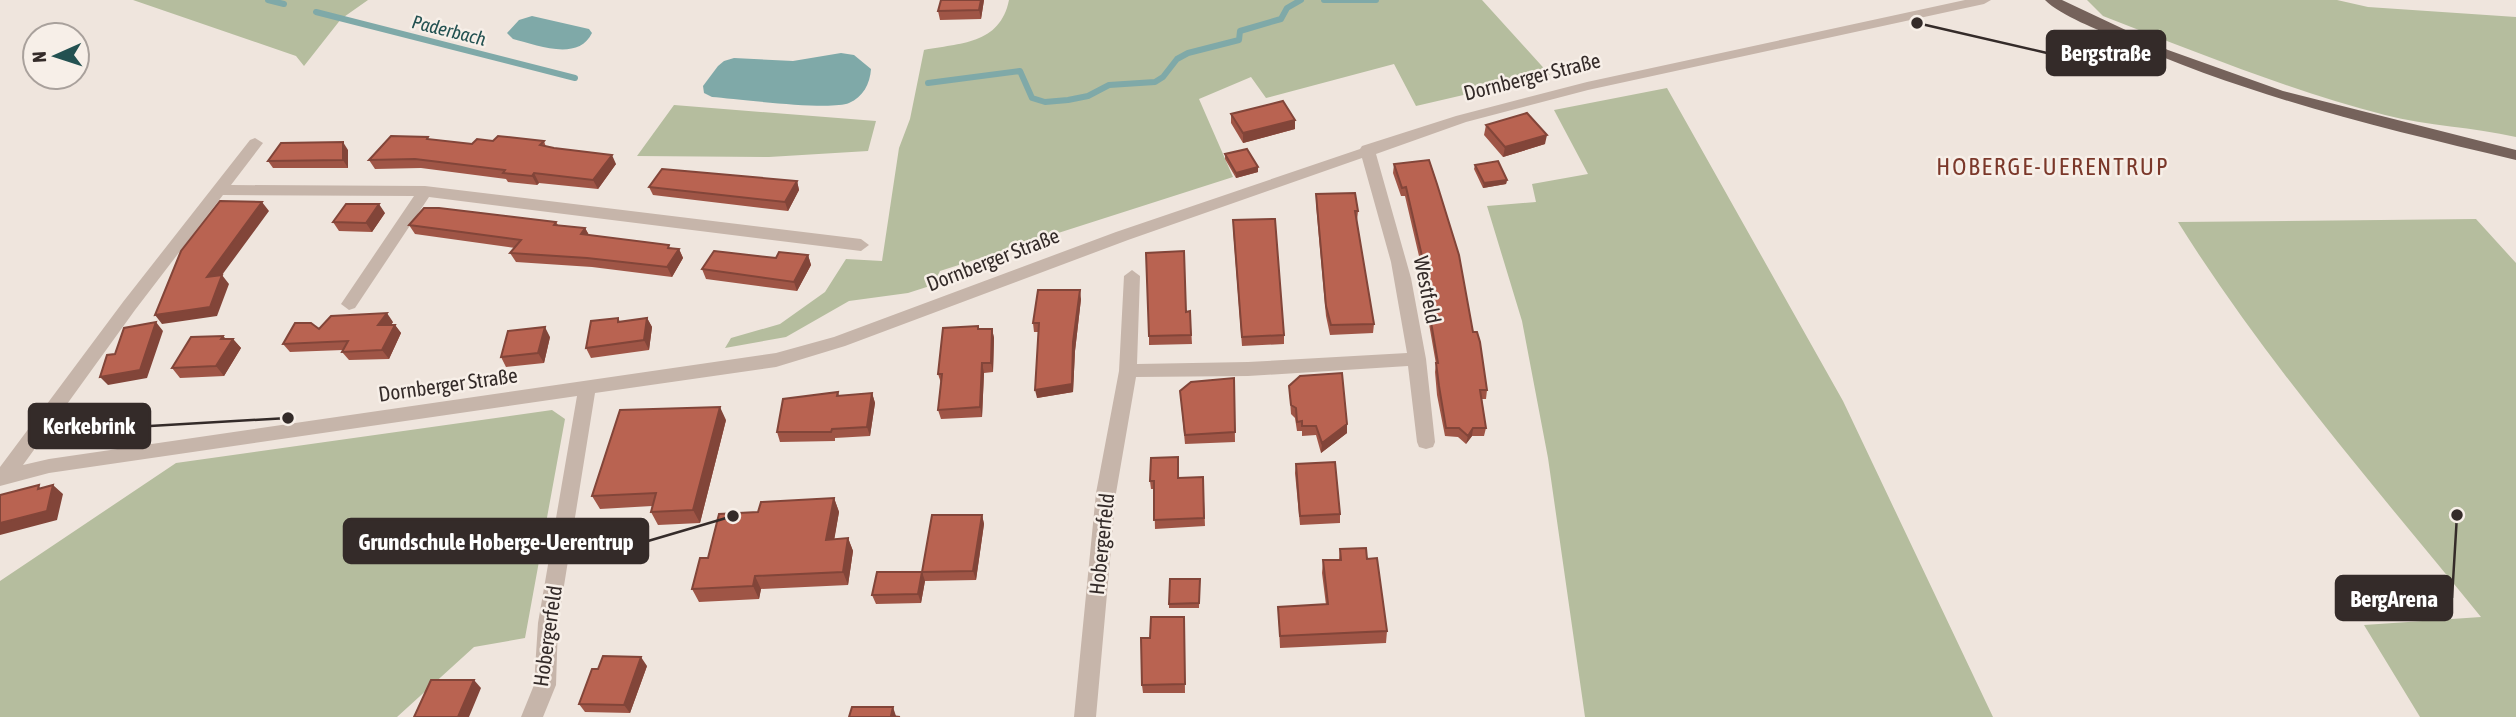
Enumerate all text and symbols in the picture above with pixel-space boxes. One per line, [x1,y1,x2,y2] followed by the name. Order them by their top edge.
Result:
[410,10,488,50] water label: Paderbach
[21,21,91,91] north arrow
[2047,31,2165,75] callout: Bergstraße
[2061,40,2151,66] text: Bergstraße
[1461,47,1603,105] street label: Dornberger Straße
[28,51,50,63] text: N
[1936,153,2170,180] district label: HOBERGE-UERENTRUP
[923,223,1062,295] street label: Dornberger Straße
[1410,254,1446,326] street label: Westfeld
[377,362,519,406] street label: Dornberger Straße
[29,404,150,448] callout: Kerkebrink
[43,413,136,439] text: Kerkebrink
[1084,492,1118,596] street label: Hobergerfeld
[344,519,648,563] callout: Grundschule Hoberge-Uerentrup
[358,529,634,555] text: Grundschule Hoberge-Uerentrup
[2336,576,2452,620] callout: BergArena
[528,584,566,688] street label: Hobergerfeld
[2350,586,2438,612] text: BergArena

